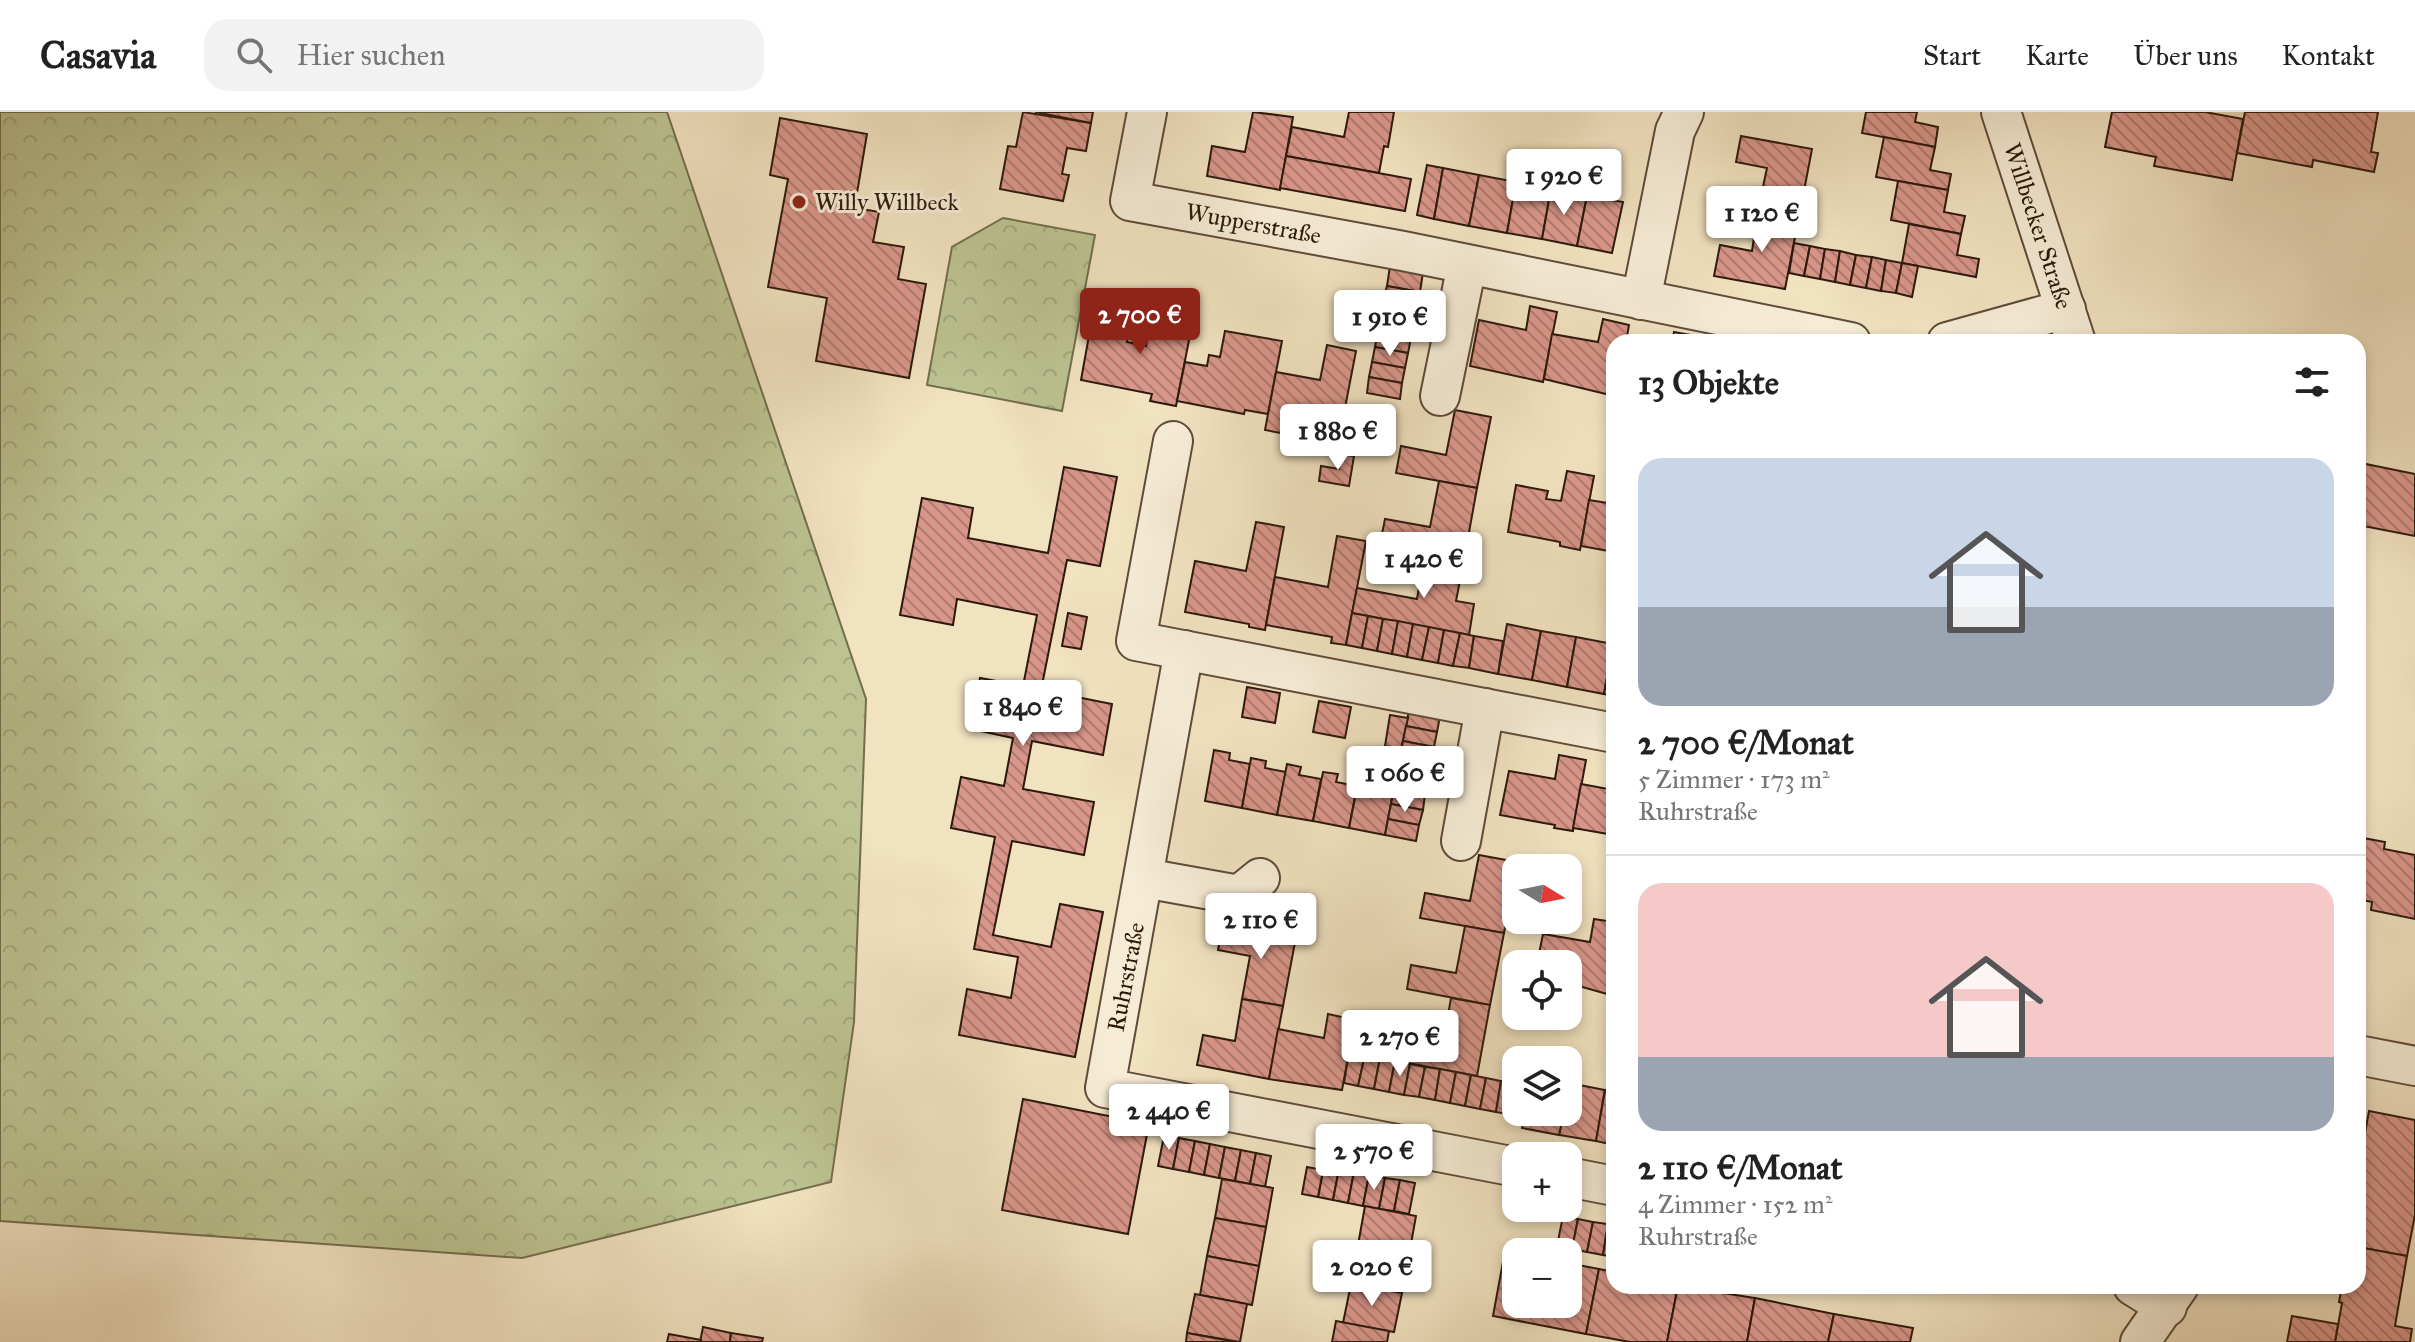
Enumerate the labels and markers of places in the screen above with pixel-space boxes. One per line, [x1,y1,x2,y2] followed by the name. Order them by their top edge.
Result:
[1490,149,1638,217] pin: 1 920 €
[1688,186,1836,254] pin: 1 120 €
[815,187,960,217] place label: Willy Willbeck
[790,193,808,211] marker: Willy Willbeck
[1066,288,1214,356] pin: 2 700 €
[1316,290,1464,358] pin: 1 910 €
[1264,404,1412,472] pin: 1 880 €
[1350,532,1498,600] pin: 1 420 €
[949,680,1097,748] pin: 1 840 €
[1331,746,1479,814] pin: 1 060 €
[1187,893,1335,961] pin: 2 110 €
[1326,1010,1474,1078] pin: 2 270 €
[1095,1084,1243,1152] pin: 2 440 €
[1300,1124,1448,1192] pin: 2 570 €
[1298,1240,1446,1308] pin: 2 020 €

